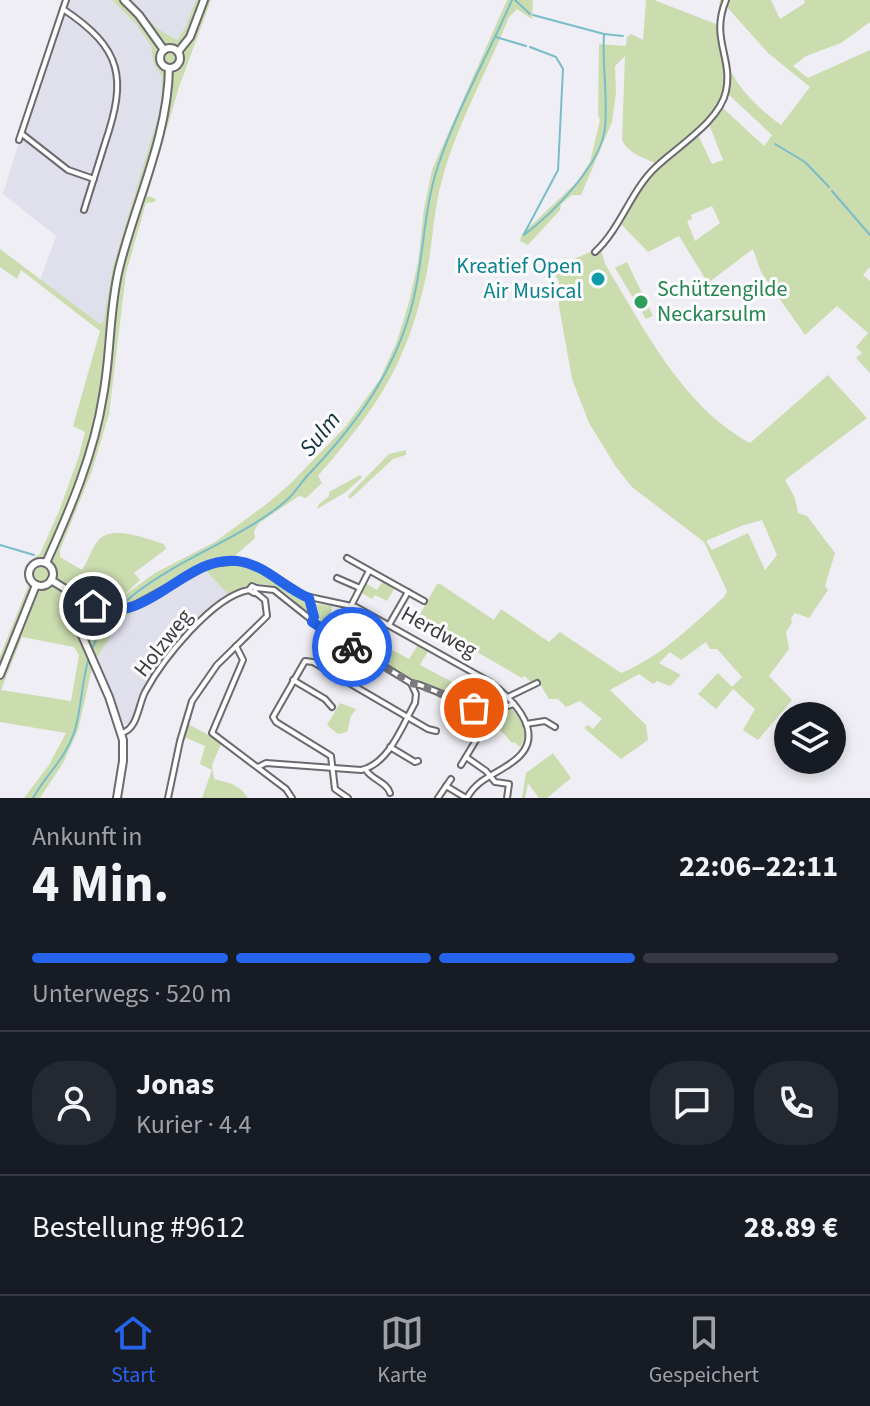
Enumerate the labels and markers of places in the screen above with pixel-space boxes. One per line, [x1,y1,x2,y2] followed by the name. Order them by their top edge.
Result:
[456,250,582,307] place label: Kreatief Open Air Musical
[589,270,607,288] marker: Kreatief Open Air Musical
[657,273,788,330] place label: Schützengilde Neckarsulm
[632,293,650,311] marker: Schützengilde Neckarsulm
[59,572,127,640] pin
[440,674,508,742] pin

